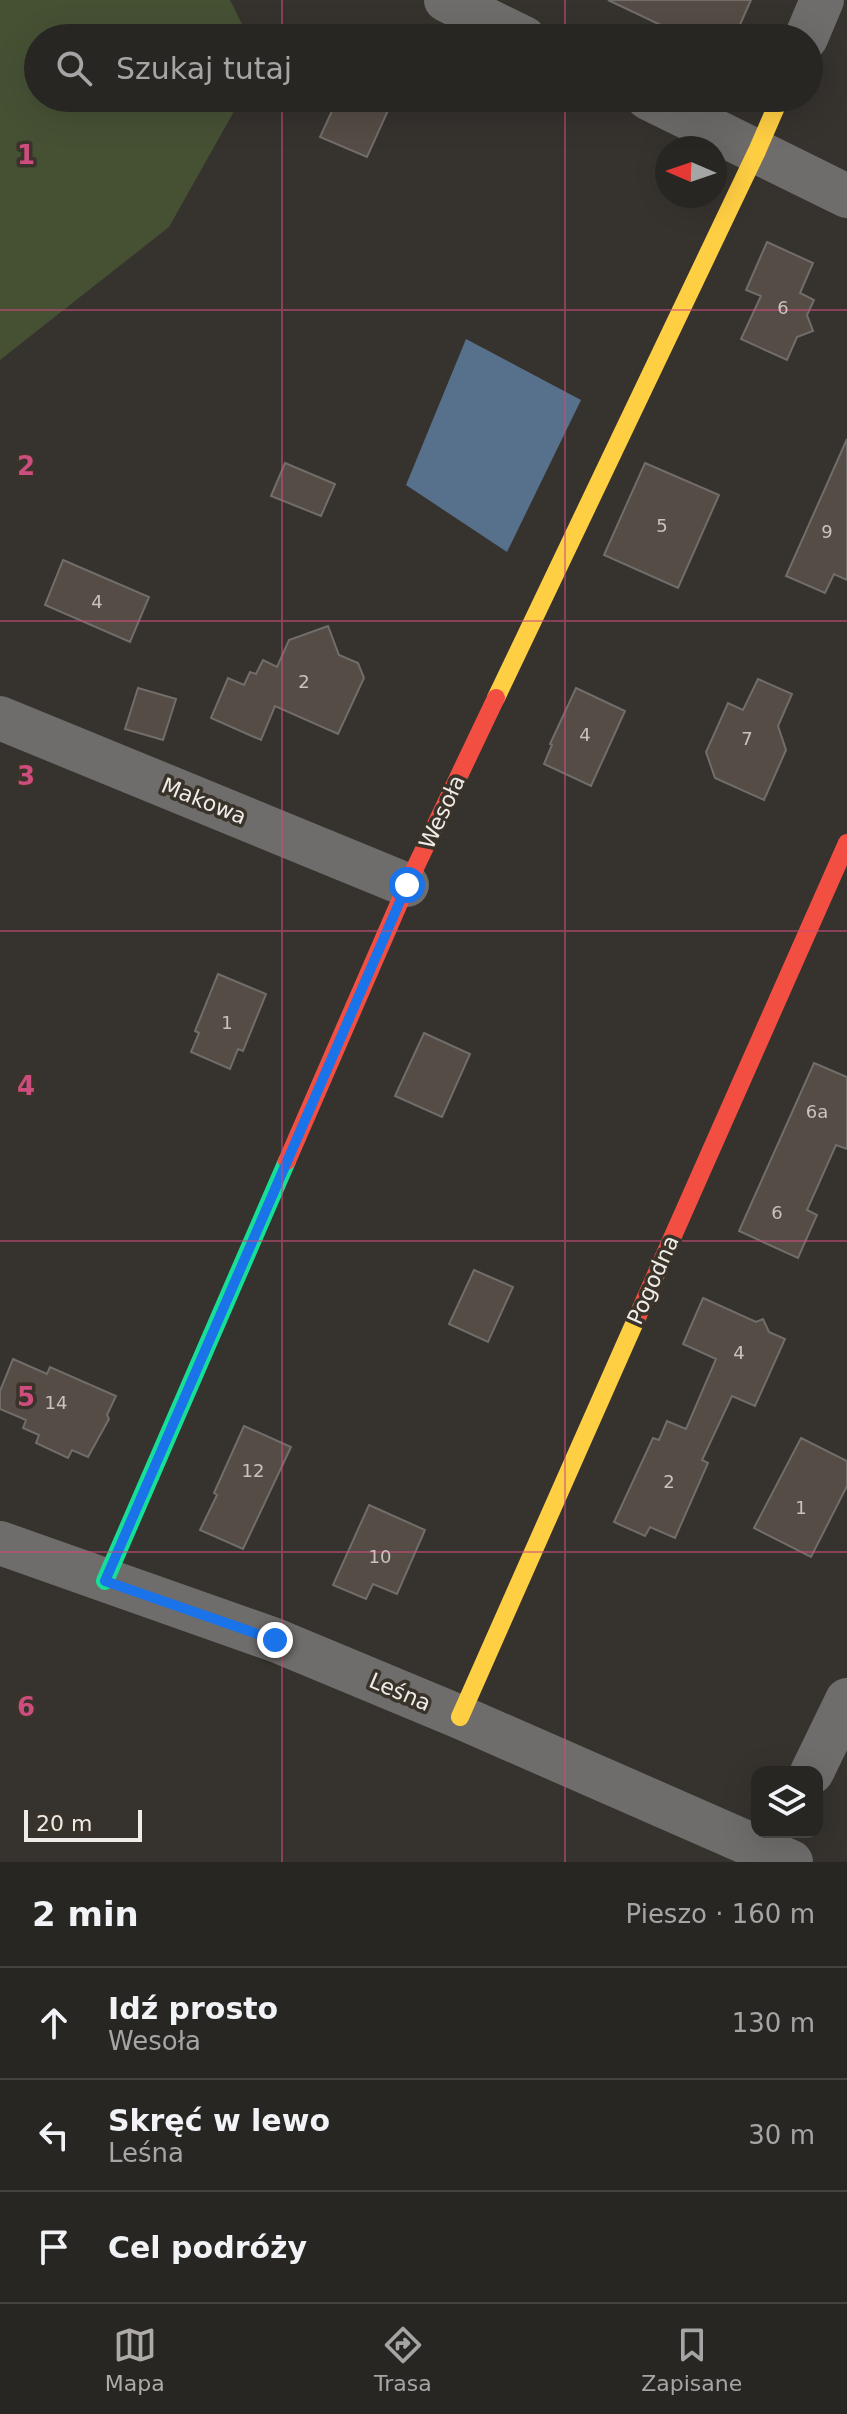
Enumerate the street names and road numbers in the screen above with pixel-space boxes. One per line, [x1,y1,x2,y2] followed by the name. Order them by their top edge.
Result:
[414,771,470,853] street label: Wesoła
[158,773,250,829] street label: Makowa
[622,1232,684,1328] street label: Pogodna
[366,1668,434,1716] street label: Leśna

